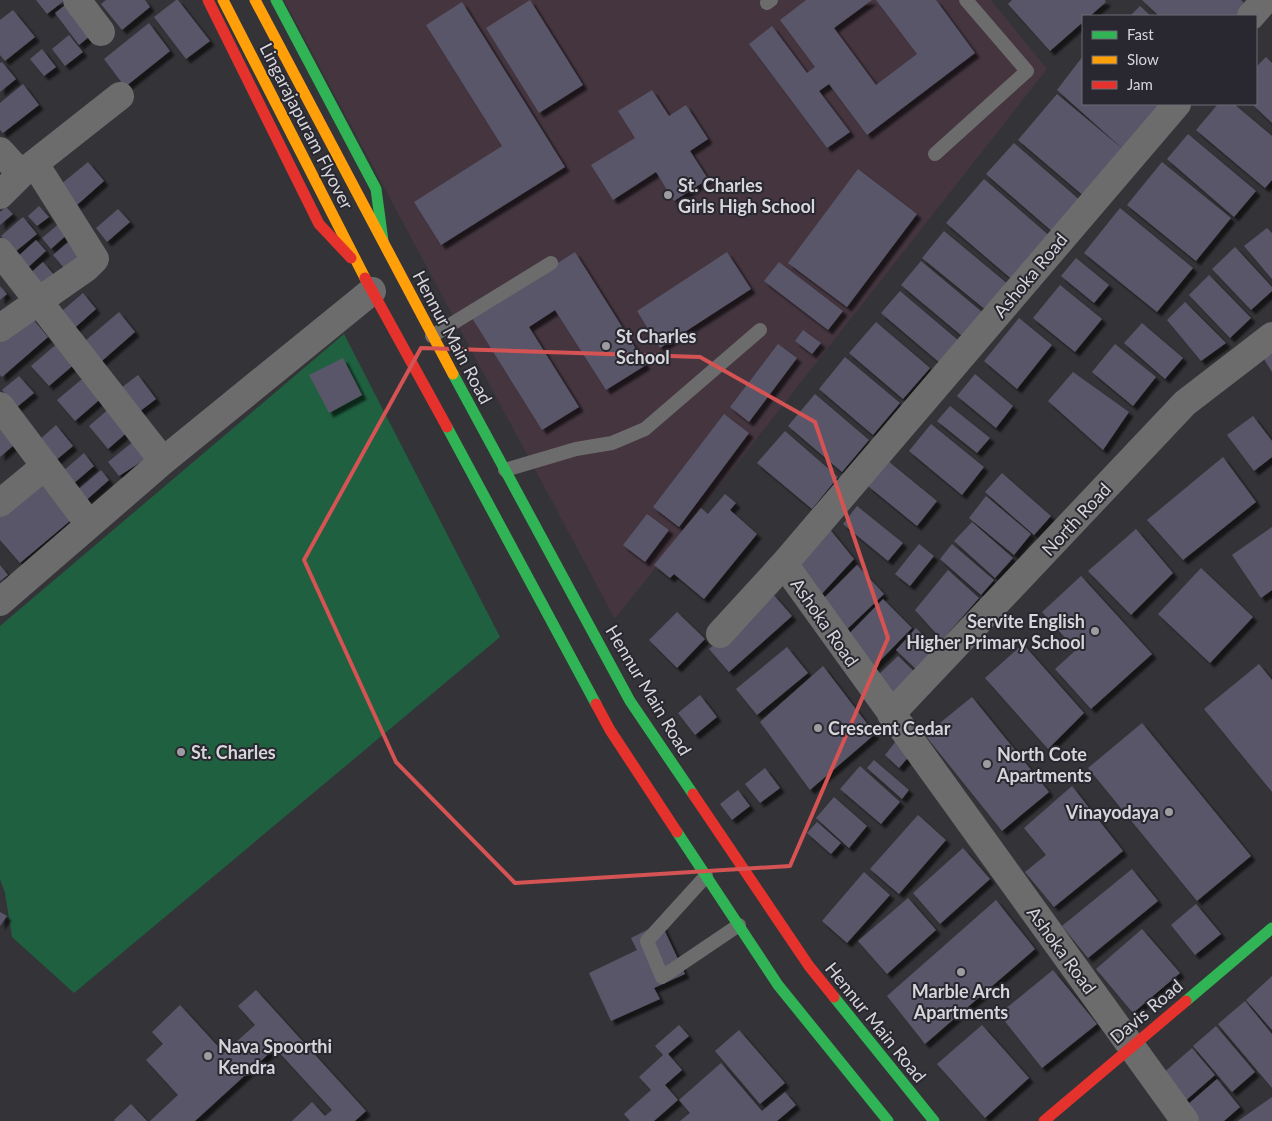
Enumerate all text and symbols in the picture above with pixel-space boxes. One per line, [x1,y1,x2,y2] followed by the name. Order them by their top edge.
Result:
[1082,15,1257,105] legend
[1127,25,1154,43] text: Fast
[255,39,359,213] street label: Lingarajapuram Flyover
[1127,50,1159,68] text: Slow
[1127,75,1153,93] text: Jam
[678,174,815,217] place label: St. Charles Girls High School
[662,189,674,201] marker: St. Charles Girls High School
[989,229,1071,321] street label: Ashoka Road
[409,266,497,408] street label: Hennur Main Road
[616,325,697,368] place label: St Charles School
[600,340,612,352] marker: St Charles School
[1037,478,1115,560] street label: North Road
[786,574,864,670] street label: Ashoka Road
[906,610,1085,653] place label: Servite English Higher Primary School
[601,621,697,759] street label: Hennur Main Road
[1089,625,1101,637] marker: Servite English Higher Primary School
[828,717,951,739] place label: Crescent Cedar
[812,722,824,734] marker: Crescent Cedar
[191,741,276,763] place label: St. Charles
[996,743,1092,786] place label: North Cote Apartments
[175,746,187,758] marker: St. Charles
[981,758,993,770] marker: North Cote Apartments
[1065,801,1159,823] place label: Vinayodaya
[1163,806,1175,818] marker: Vinayodaya
[1023,902,1101,998] street label: Ashoka Road
[821,958,931,1086] street label: Hennur Main Road
[955,966,967,978] marker: Marble Arch Apartments
[1105,974,1187,1048] street label: Davis Road
[912,980,1010,1023] place label: Marble Arch Apartments
[218,1035,332,1078] place label: Nava Spoorthi Kendra
[202,1050,214,1062] marker: Nava Spoorthi Kendra

